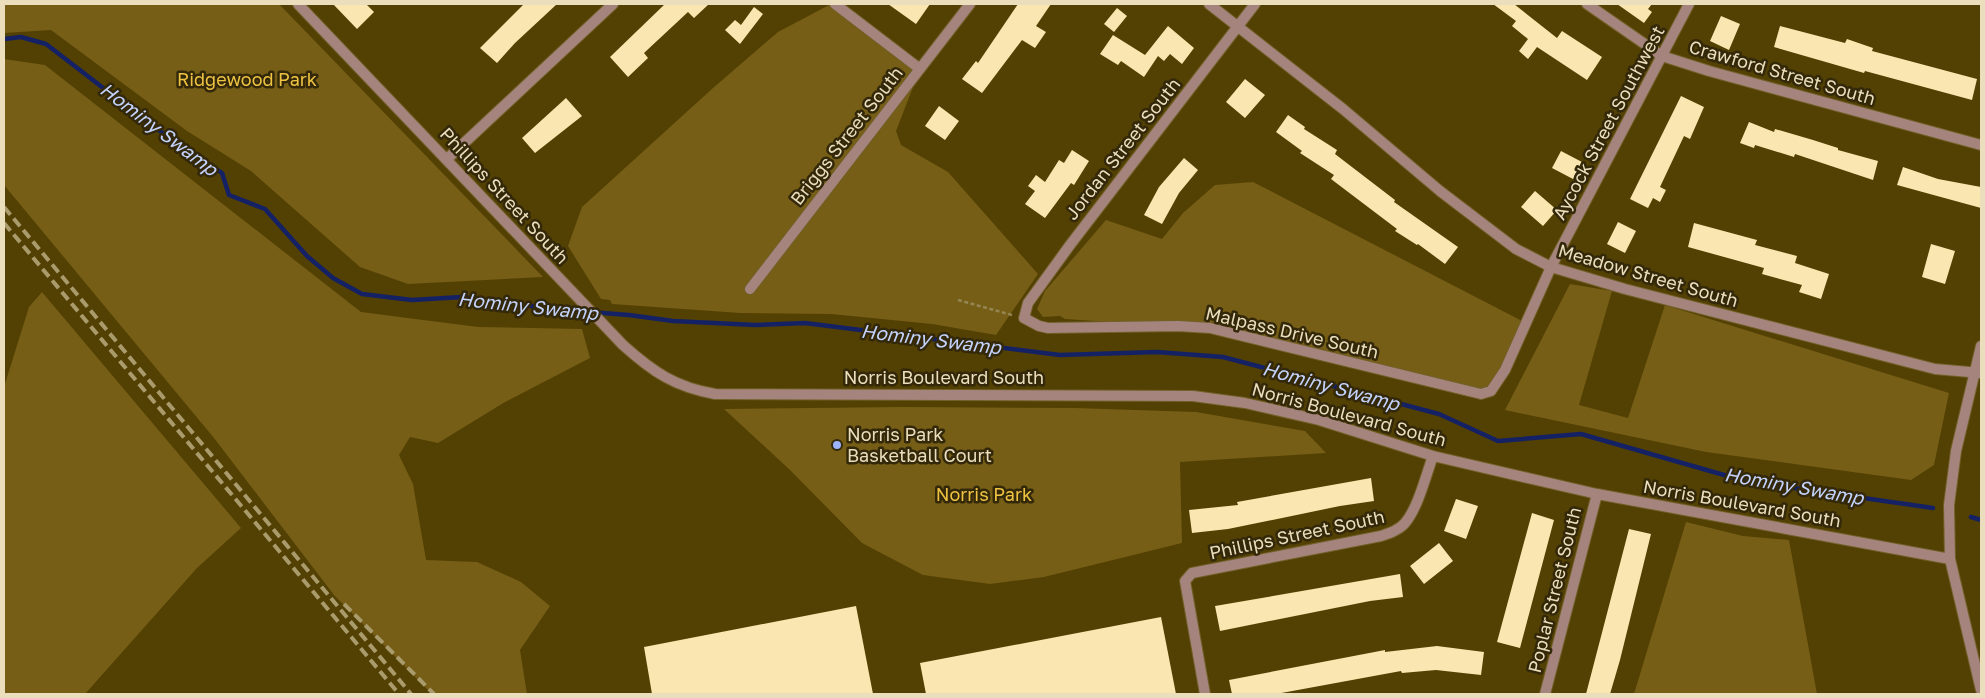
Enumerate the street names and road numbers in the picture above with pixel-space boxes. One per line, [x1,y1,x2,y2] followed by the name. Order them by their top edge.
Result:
[1548,22,1669,223] street label: Aycock Street Southwest
[1687,35,1878,109] street label: Crawford Street South
[785,62,907,209] street label: Briggs Street South
[1060,73,1184,224] street label: Jordan Street South
[436,123,574,268] street label: Phillips Street South
[1556,239,1741,311] street label: Meadow Street South
[1204,301,1381,363] street label: Malpass Drive South
[844,366,1044,388] street label: Norris Boulevard South
[1250,377,1449,451] street label: Norris Boulevard South
[1642,475,1843,531] street label: Norris Boulevard South
[1207,505,1386,563] street label: Phillips Street South
[1523,505,1585,675] street label: Poplar Street South

